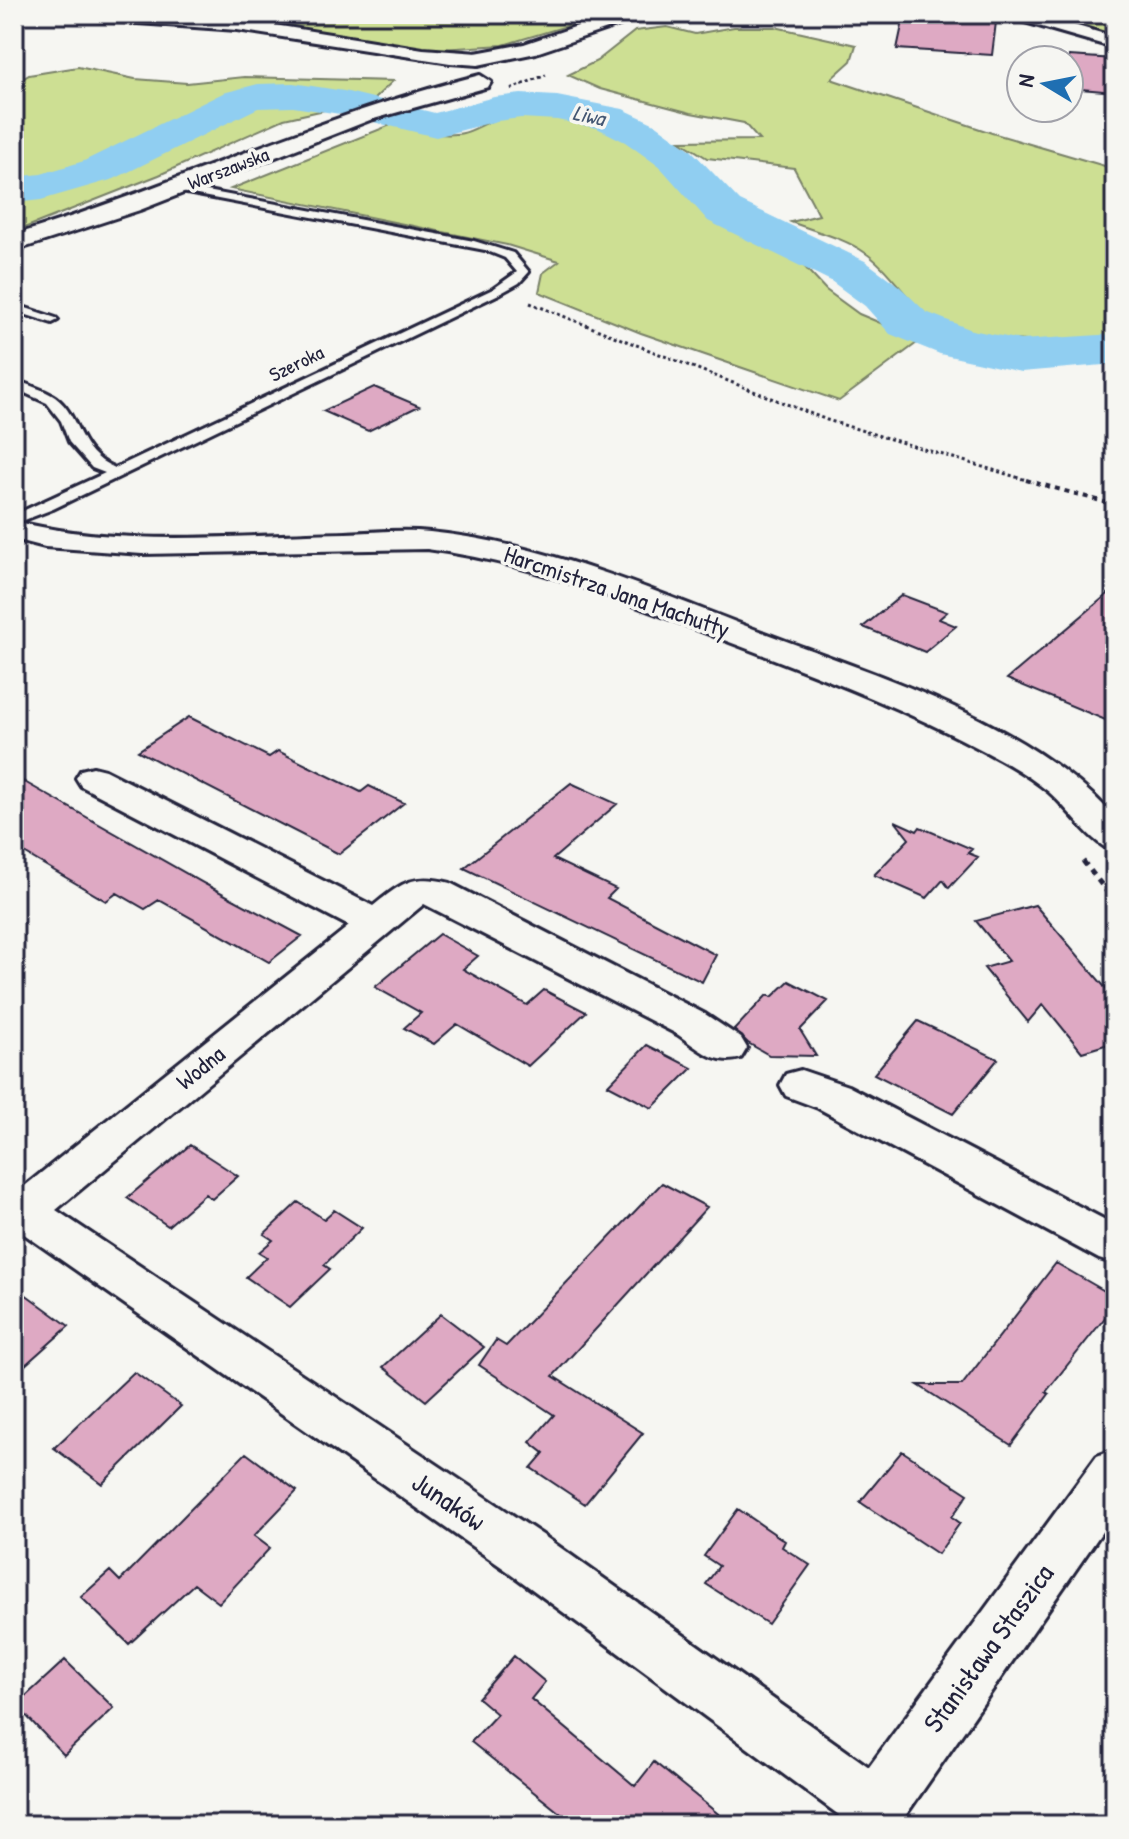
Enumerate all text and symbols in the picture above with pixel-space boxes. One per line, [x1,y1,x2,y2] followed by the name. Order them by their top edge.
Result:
[1005,44,1085,124] north arrow
[1010,72,1041,89] text: N
[570,97,610,133] water label: Liwa
[183,140,273,196] street label: Warszawska
[264,338,328,388] street label: Szeroka
[500,537,734,645] street label: Harcmistrza Jana Machutty
[169,1038,231,1096] street label: Wodna
[405,1463,493,1539] street label: Junaków
[914,1556,1062,1740] street label: Stanisława Staszica

